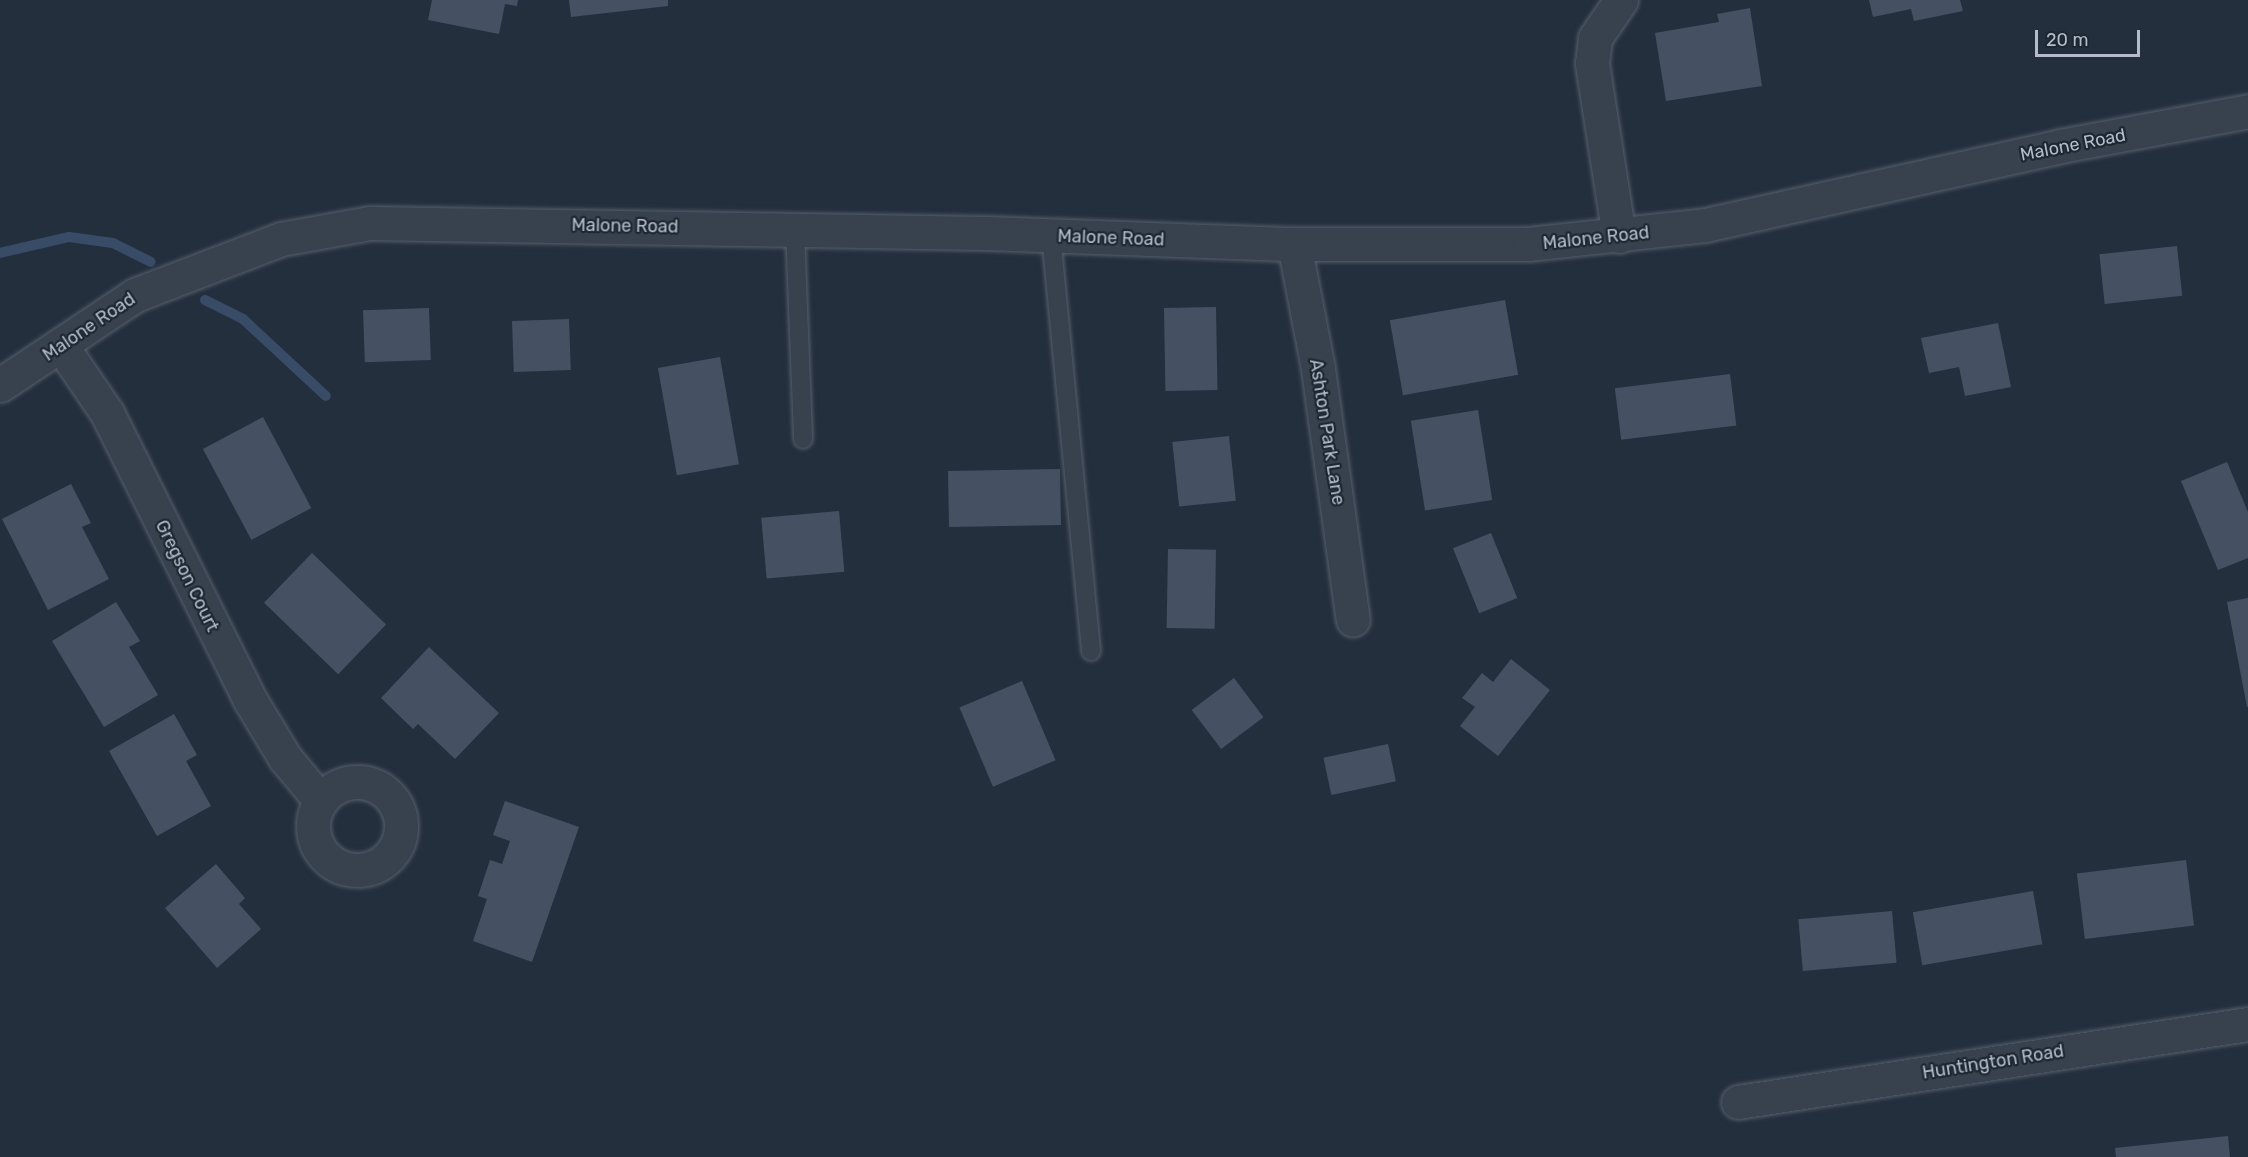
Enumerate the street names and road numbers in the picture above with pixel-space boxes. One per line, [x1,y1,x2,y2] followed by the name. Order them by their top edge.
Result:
[2018,124,2128,166] street label: Malone Road
[571,214,679,238] street label: Malone Road
[1542,222,1650,254] street label: Malone Road
[1057,225,1165,251] street label: Malone Road
[39,288,139,366] street label: Malone Road
[1305,357,1349,507] street label: Ashton Park Lane
[151,517,223,635] street label: Gregson Court
[1921,1040,2065,1084] street label: Huntington Road

